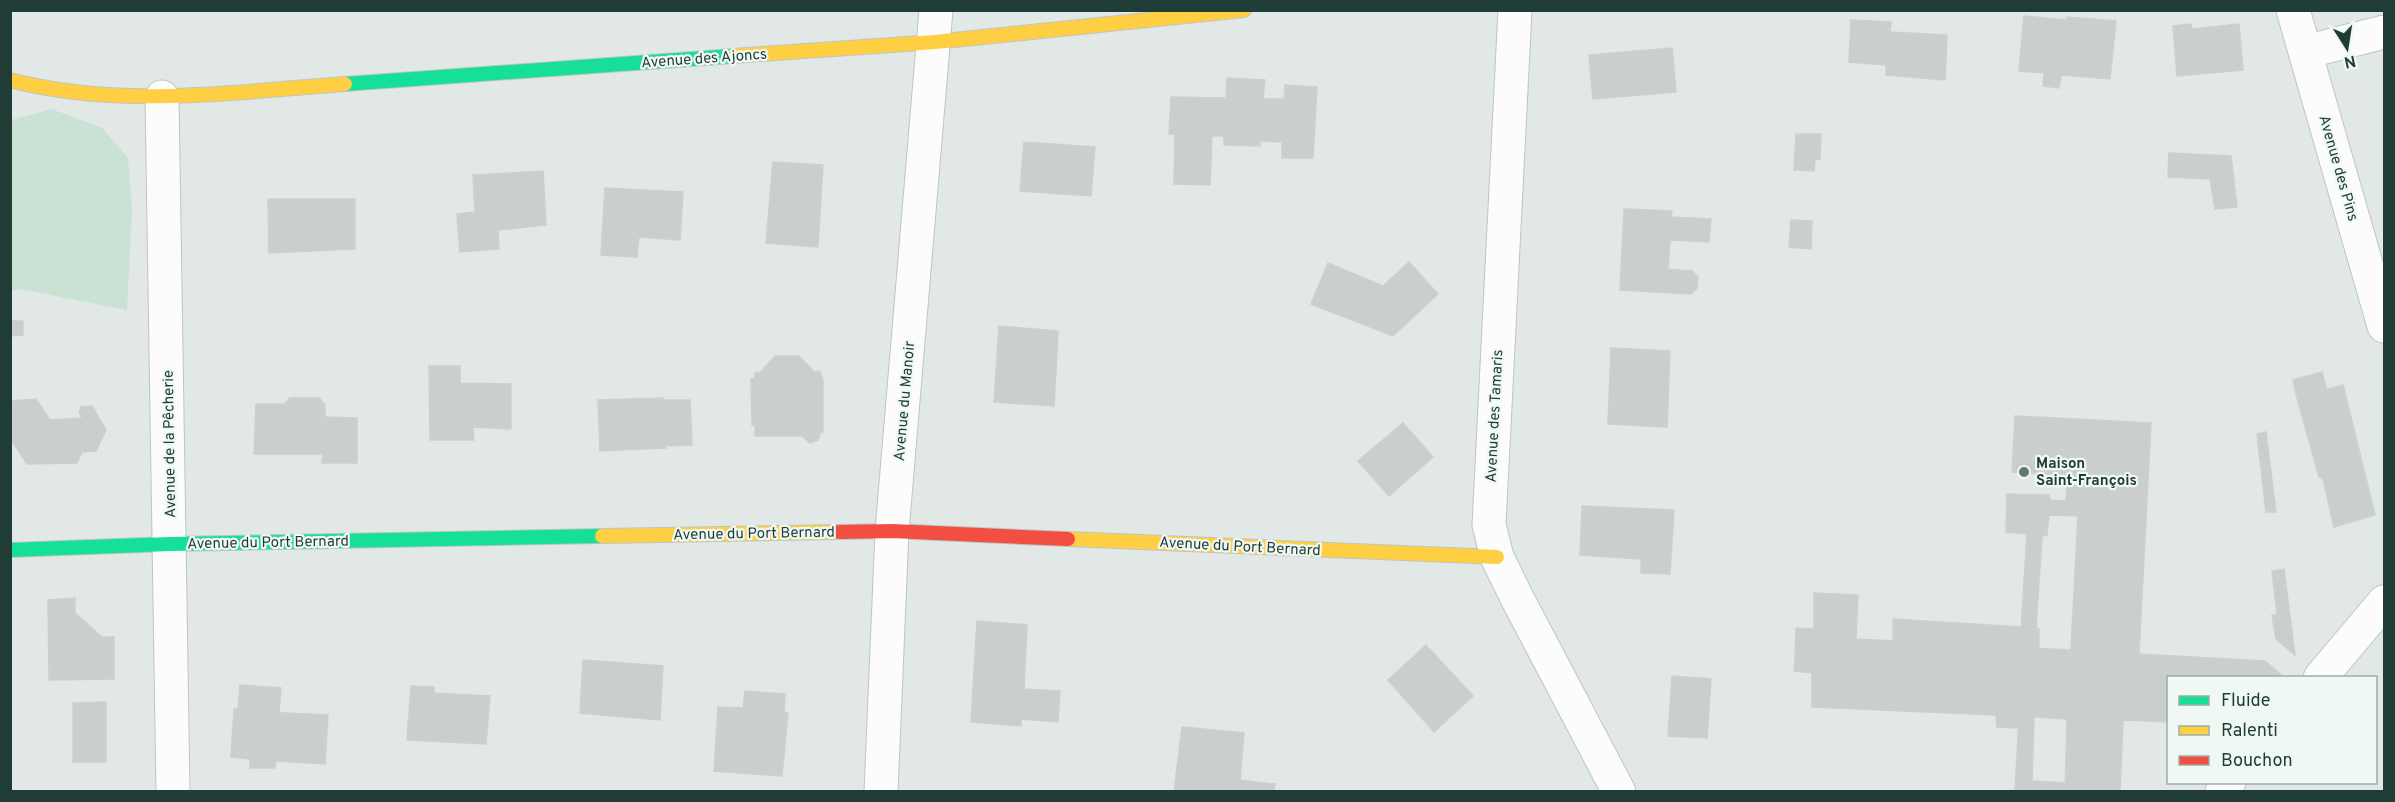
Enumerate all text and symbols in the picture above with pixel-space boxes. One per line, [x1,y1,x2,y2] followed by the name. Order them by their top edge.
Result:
[2317,18,2377,78] north arrow
[641,46,768,73] street label: Avenue des Ajoncs
[2342,50,2357,72] text: N
[2313,113,2362,224] street label: Avenue des Pins
[891,340,920,462] street label: Avenue du Manoir
[1483,349,1508,483] street label: Avenue des Tamaris
[160,370,181,518] street label: Avenue de la Pêcherie
[2036,455,2137,491] place label: Maison Saint-François
[2017,465,2031,479] marker: Maison Saint-François
[673,524,835,545] street label: Avenue du Port Bernard
[187,533,349,554] street label: Avenue du Port Bernard
[1159,534,1321,561] street label: Avenue du Port Bernard
[2167,676,2377,784] legend
[2221,690,2270,713] text: Fluide
[2221,720,2278,743] text: Ralenti
[2221,750,2293,773] text: Bouchon

